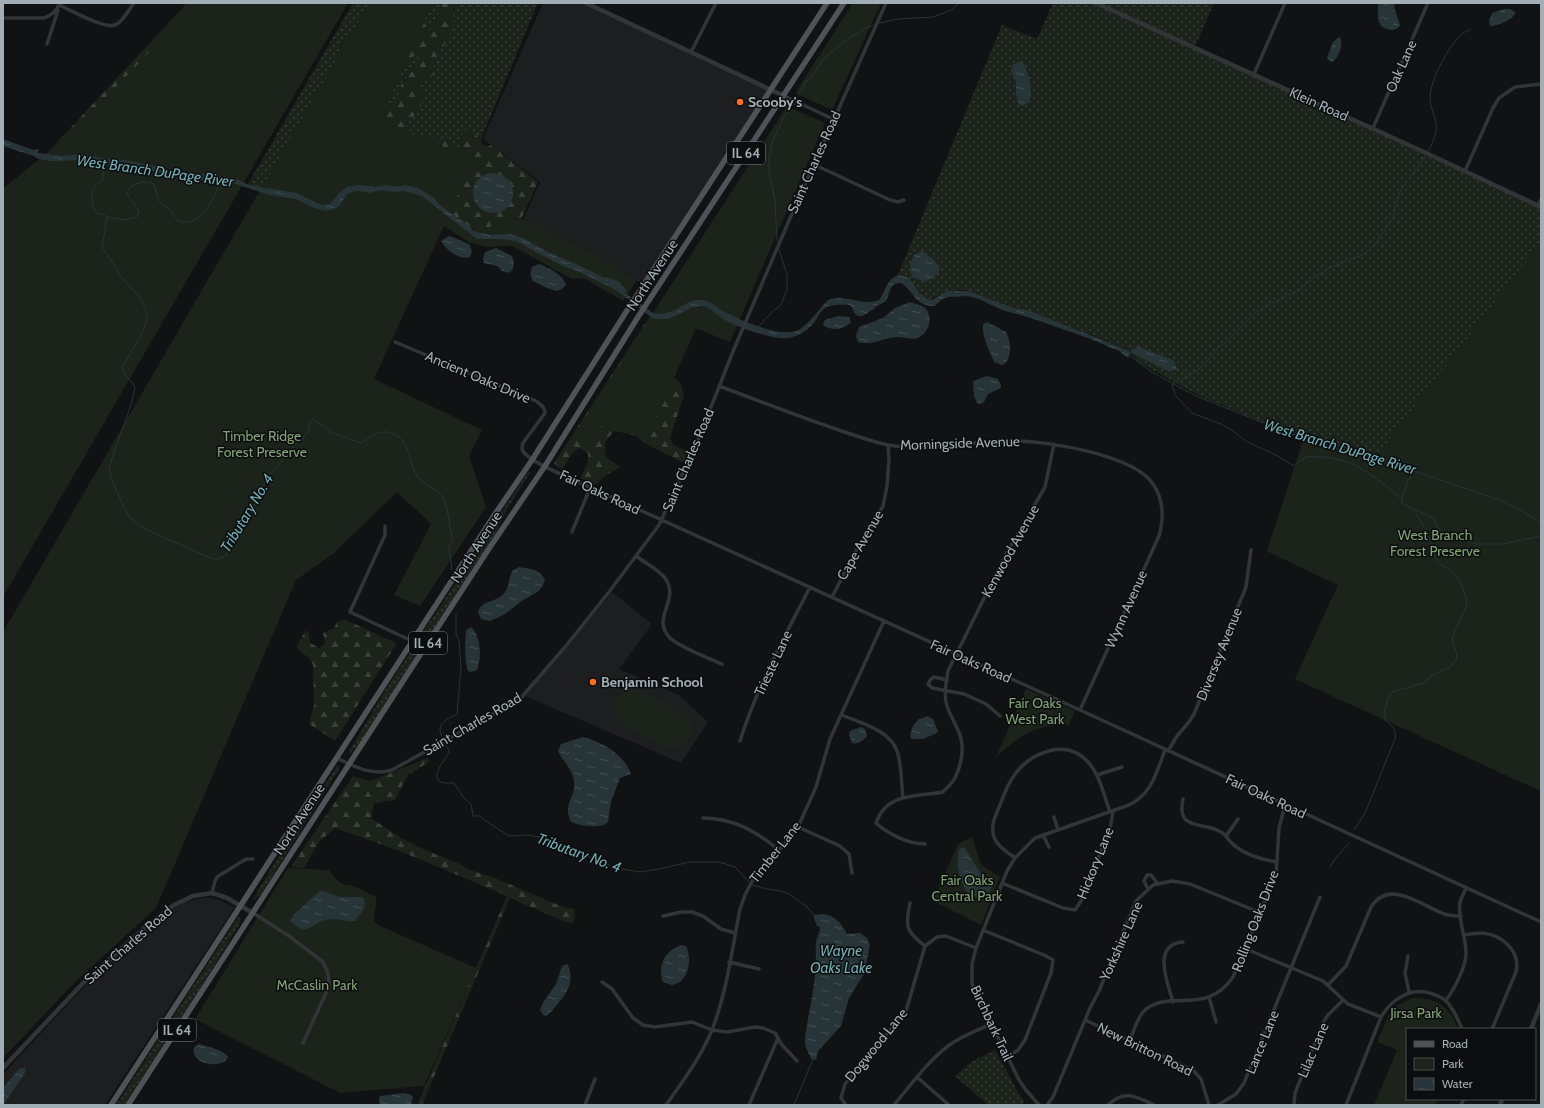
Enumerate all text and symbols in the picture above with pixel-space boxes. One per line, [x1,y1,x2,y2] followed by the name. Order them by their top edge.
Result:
[1381,37,1421,95] street label: Oak Lane
[1287,83,1351,125] street label: Klein Road
[748,93,802,111] place label: Scooby's
[735,97,745,107] marker: Scooby's
[783,108,845,216] street label: Saint Charles Road
[727,142,765,164] road number: IL 64
[75,151,236,191] water label: West Branch DuPage River
[622,236,682,314] street label: North Avenue
[423,347,533,407] street label: Ancient Oaks Drive
[658,406,718,514] street label: Saint Charles Road
[1262,415,1420,479] water label: West Branch DuPage River
[217,427,307,461] park label: Timber Ridge Forest Preserve
[900,432,1020,454] street label: Morningside Avenue
[557,466,643,518] street label: Fair Oaks Road
[217,470,277,556] water label: Tributary No. 4
[977,502,1043,600] street label: Kenwood Avenue
[833,507,887,583] street label: Cape Avenue
[446,508,506,586] street label: North Avenue
[1390,526,1480,560] park label: West Branch Forest Preserve
[1101,567,1151,651] street label: Wynn Avenue
[1192,605,1246,703] street label: Diversey Avenue
[750,627,796,699] street label: Trieste Lane
[409,632,447,654] road number: IL 64
[928,635,1014,687] street label: Fair Oaks Road
[601,673,704,691] place label: Benjamin School
[588,677,598,687] marker: Benjamin School
[420,689,524,759] street label: Saint Charles Road
[1006,694,1065,728] park label: Fair Oaks West Park
[1223,770,1309,822] street label: Fair Oaks Road
[269,780,329,858] street label: North Avenue
[745,817,805,887] street label: Timber Lane
[1072,824,1118,902] street label: Hickory Lane
[534,829,624,877] water label: Tributary No. 4
[1227,868,1283,974] street label: Rolling Oaks Drive
[932,871,1003,905] park label: Fair Oaks Central Park
[1095,899,1146,984] street label: Yorkshire Lane
[80,902,176,988] street label: Saint Charles Road
[810,942,872,977] water label: Wayne Oaks Lake
[276,976,358,994] park label: McCaslin Park
[967,982,1018,1064] street label: Birchbark Trail
[841,1004,911,1086] street label: Dogwood Lane
[1389,1004,1443,1022] park label: Jirsa Park
[1241,1008,1283,1076] street label: Lance Lane
[1094,1018,1196,1080] street label: New Britton Road
[158,1019,196,1041] road number: IL 64
[1293,1020,1333,1080] street label: Lilac Lane
[1406,1028,1536,1100] legend
[1442,1036,1468,1051] text: Road
[1442,1056,1464,1071] text: Park
[1442,1076,1473,1091] text: Water

